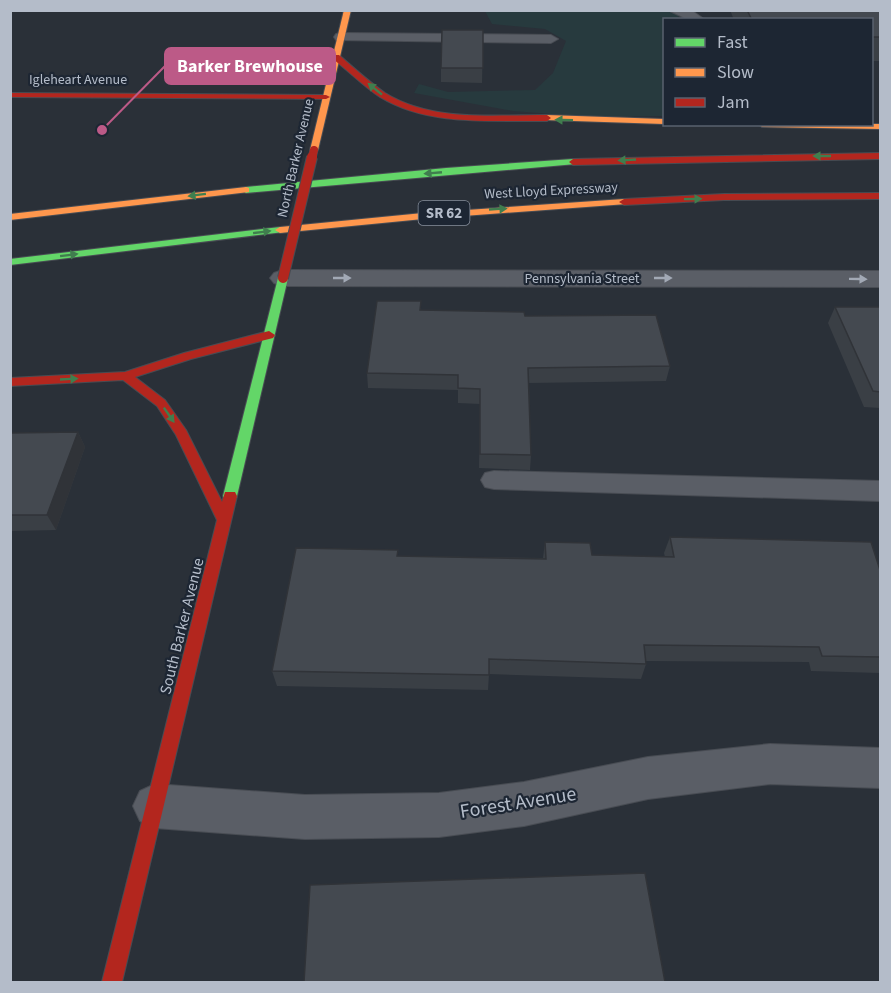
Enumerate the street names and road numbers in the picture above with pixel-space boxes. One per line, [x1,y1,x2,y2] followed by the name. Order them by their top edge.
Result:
[29,70,127,90] street label: Igleheart Avenue
[273,97,319,220] street label: North Barker Avenue
[484,177,619,204] street label: West Lloyd Expressway
[418,201,470,225] road number: SR 62
[524,269,640,289] street label: Pennsylvania Street
[154,556,210,697] street label: South Barker Avenue
[458,780,578,826] street label: Forest Avenue

